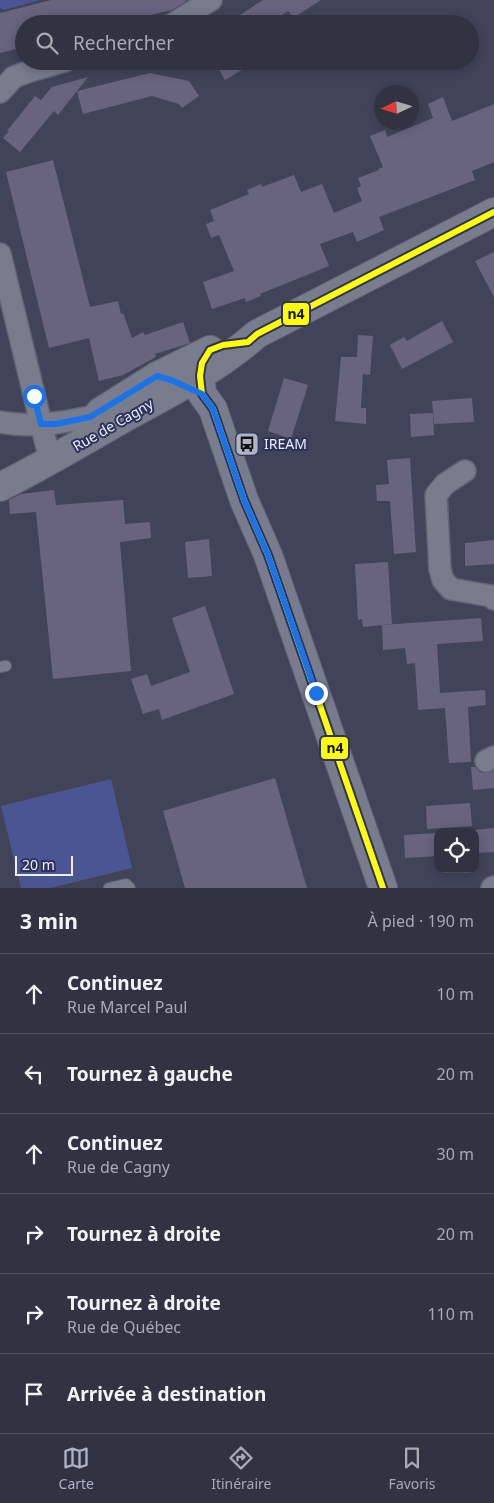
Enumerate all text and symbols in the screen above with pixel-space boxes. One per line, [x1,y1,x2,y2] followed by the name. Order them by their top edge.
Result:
[15,15,479,70] search box
[33,29,61,57] icon: search
[73,30,174,56] text: Rechercher
[374,85,419,130] north arrow
[282,302,310,326] line badge: n4
[287,304,305,323] text: n4
[23,385,46,408] route start
[69,393,157,455] street label: Rue de Cagny
[234,431,260,457] bus stop icon: IREAM
[264,434,307,453] place label: IREAM
[305,682,328,705] route end
[320,736,349,760] line badge: n4
[326,738,344,757] text: n4
[434,828,479,873] map controls
[434,828,479,873] button: locate
[15,853,72,876] scale bar
[22,855,55,874] text: 20 m
[20,907,78,935] text: 3 min
[368,910,474,932] text: À pied · 190 m
[67,970,163,996] text: Continuez
[20,980,48,1008] icon: ahead
[437,983,474,1005] text: 10 m
[67,996,187,1018] text: Rue Marcel Paul
[20,1060,48,1088] icon: left
[67,1061,233,1087] text: Tournez à gauche
[437,1063,474,1085] text: 20 m
[67,1130,163,1156] text: Continuez
[20,1140,48,1168] icon: ahead
[437,1143,474,1165] text: 30 m
[67,1156,170,1178] text: Rue de Cagny
[20,1220,48,1248] icon: right
[67,1221,221,1247] text: Tournez à droite
[437,1223,474,1245] text: 20 m
[67,1290,221,1316] text: Tournez à droite
[20,1300,48,1328] icon: right
[427,1303,474,1325] text: 110 m
[67,1316,181,1338] text: Rue de Québec
[20,1380,48,1408] icon: arrive
[67,1381,266,1407] text: Arrivée à destination
[59,1444,94,1493] tab: Carte
[211,1444,271,1493] tab: Itinéraire
[389,1444,435,1493] tab: Favoris

